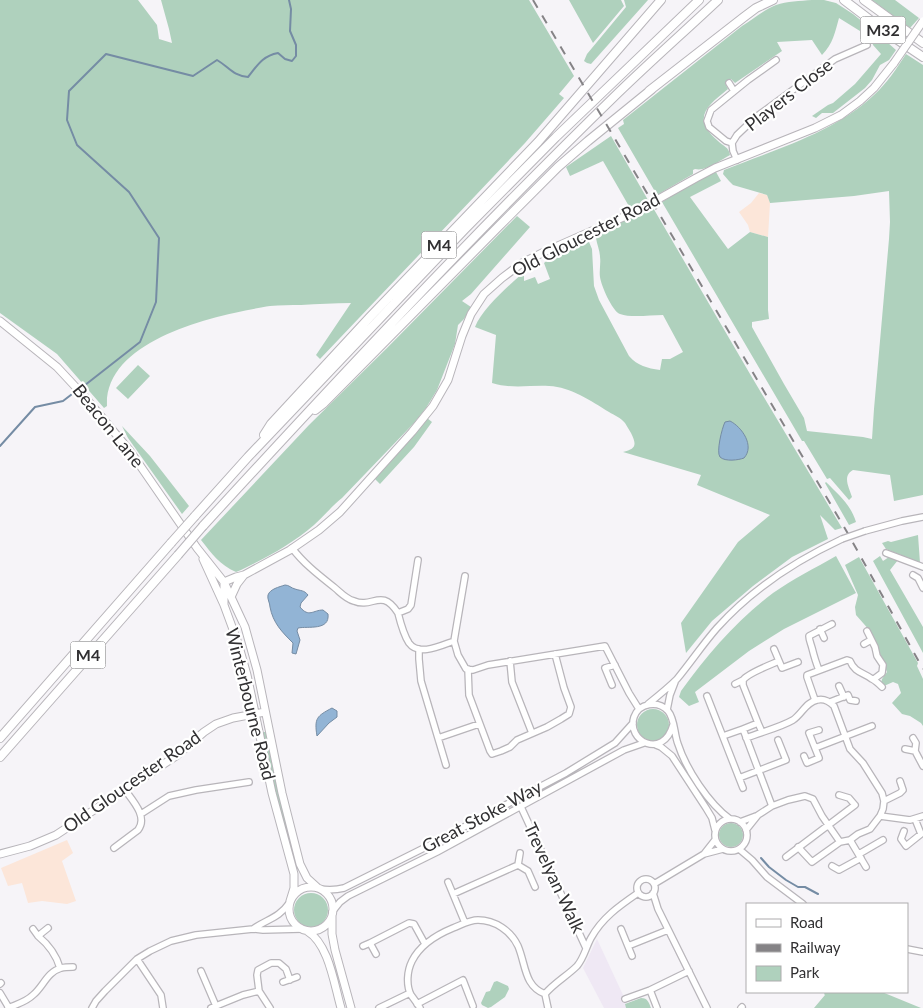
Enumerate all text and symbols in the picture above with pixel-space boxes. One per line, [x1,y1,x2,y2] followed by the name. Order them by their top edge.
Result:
[860,16,906,44] road number: M32
[740,53,837,135] street label: Players Close
[508,187,663,281] street label: Old Gloucester Road
[422,232,456,258] road number: M4
[68,379,149,472] street label: Beacon Lane
[221,625,281,782] street label: Winterbourne Road
[70,642,106,668] road number: M4
[58,725,205,837] street label: Old Gloucester Road
[418,775,546,857] street label: Great Stoke Way
[520,819,590,937] street label: Trevelyan Walk
[746,903,908,993] legend
[790,913,823,931] text: Road
[790,938,841,956] text: Railway
[790,963,820,981] text: Park

